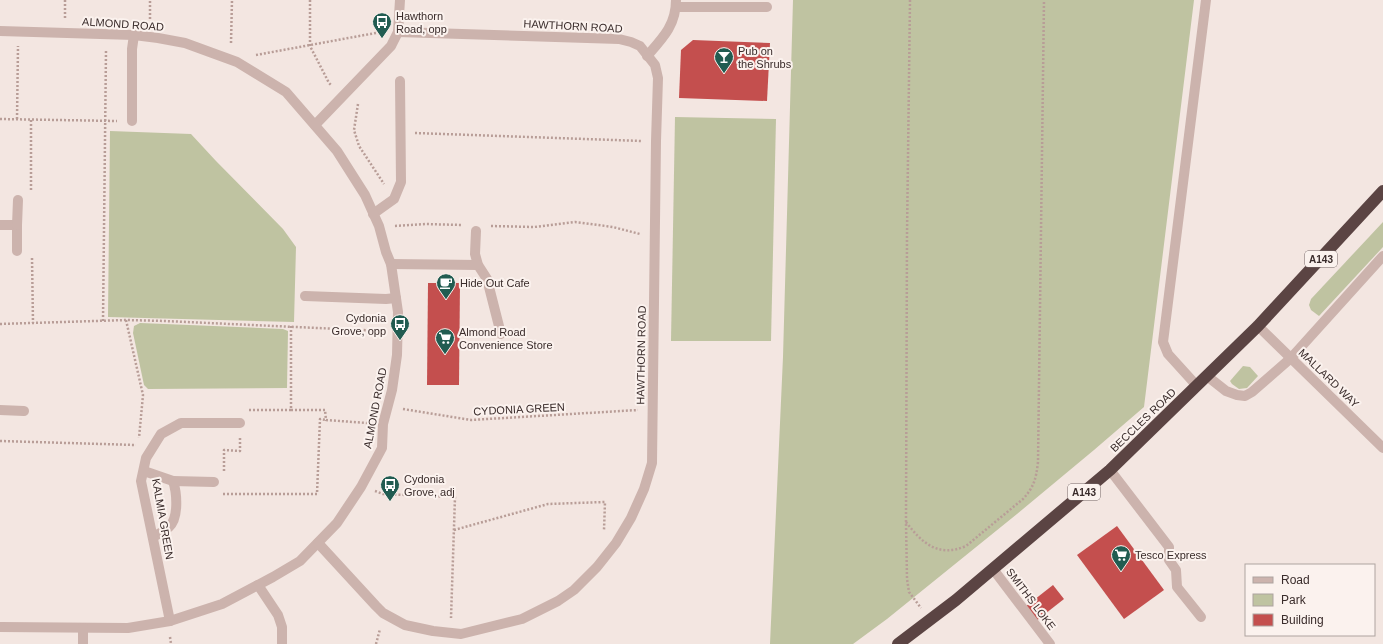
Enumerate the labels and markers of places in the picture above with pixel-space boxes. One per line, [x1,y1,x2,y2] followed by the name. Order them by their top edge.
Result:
[396,10,447,35] place label: Hawthorn Road, opp
[371,11,393,39] bus stop icon: Hawthorn Road, opp
[738,45,792,70] place label: Pub on the Shrubs
[713,46,735,74] bar icon: Pub on the Shrubs
[435,272,457,300] cafe icon: Hide Out Cafe
[460,277,530,289] place label: Hide Out Cafe
[332,312,387,337] place label: Cydonia Grove, opp
[389,313,411,341] bus stop icon: Cydonia Grove, opp
[459,326,553,351] place label: Almond Road Convenience Store
[434,327,456,355] supermarket icon: Almond Road Convenience Store
[404,473,455,498] place label: Cydonia Grove, adj
[379,474,401,502] bus stop icon: Cydonia Grove, adj
[1110,544,1132,572] supermarket icon: Tesco Express
[1135,549,1207,561] place label: Tesco Express

